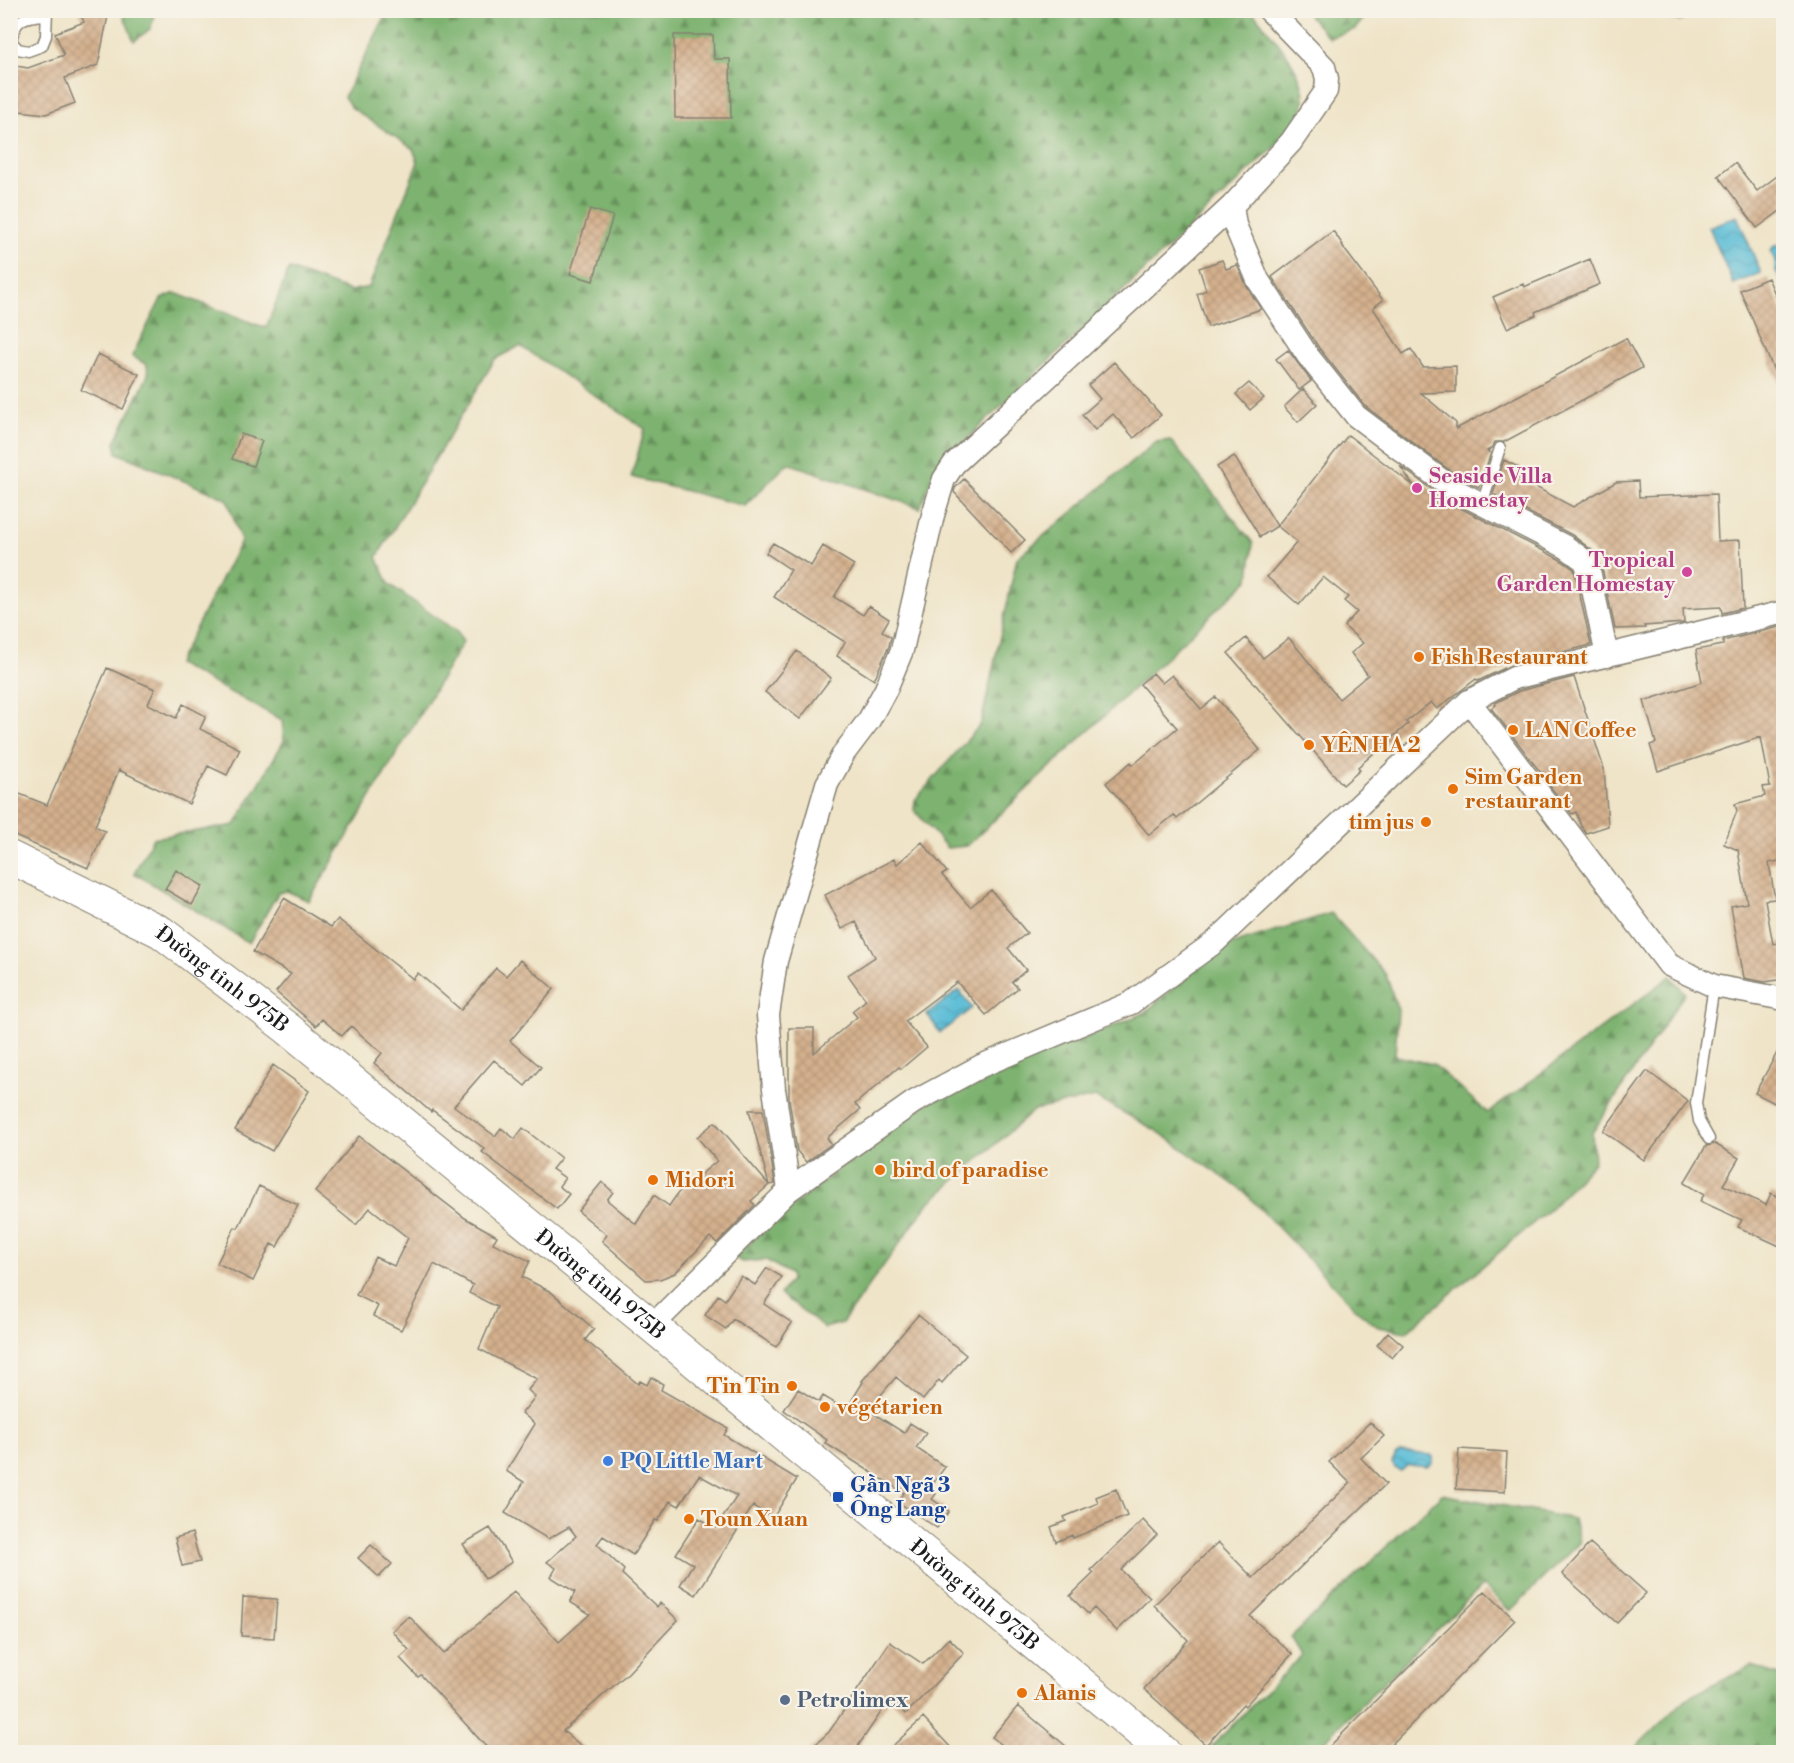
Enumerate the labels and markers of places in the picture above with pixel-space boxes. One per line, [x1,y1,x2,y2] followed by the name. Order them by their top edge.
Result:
[1429,464,1553,514] place label: Seaside Villa Homestay
[1410,481,1424,495] marker: Seaside Villa Homestay
[1496,548,1675,598] place label: Tropical Garden Homestay
[1680,565,1694,579] marker: Tropical Garden Homestay
[1431,645,1588,671] place label: Fish Restaurant
[1412,650,1426,664] marker: Fish Restaurant
[1525,718,1637,744] place label: LAN Coffee
[1506,723,1520,737] marker: LAN Coffee
[1321,731,1421,759] place label: YÊN HA 2
[1302,738,1316,752] marker: YÊN HA 2
[1465,765,1582,815] place label: Sim Garden restaurant
[1446,782,1460,796] marker: Sim Garden restaurant
[1349,810,1414,836] place label: tim jus
[1419,815,1433,829] marker: tim jus
[892,1158,1049,1184] place label: bird of paradise
[873,1163,887,1177] marker: bird of paradise
[665,1168,735,1194] place label: Midori
[646,1173,660,1187] marker: Midori
[707,1374,780,1400] place label: Tin Tin
[785,1379,799,1393] marker: Tin Tin
[836,1395,943,1421] place label: végétarien
[818,1400,832,1414] marker: végétarien
[620,1449,763,1475] place label: PQ Little Mart
[601,1454,615,1468] marker: PQ Little Mart
[850,1473,950,1523] place label: Gần Ngã 3 Ông Lang
[831,1490,845,1504] marker: Gần Ngã 3 Ông Lang
[701,1507,808,1533] place label: Toun Xuan
[682,1512,696,1526] marker: Toun Xuan
[1033,1681,1096,1707] place label: Alanis
[1015,1686,1029,1700] marker: Alanis
[797,1688,909,1714] place label: Petrolimex
[778,1693,792,1707] marker: Petrolimex

